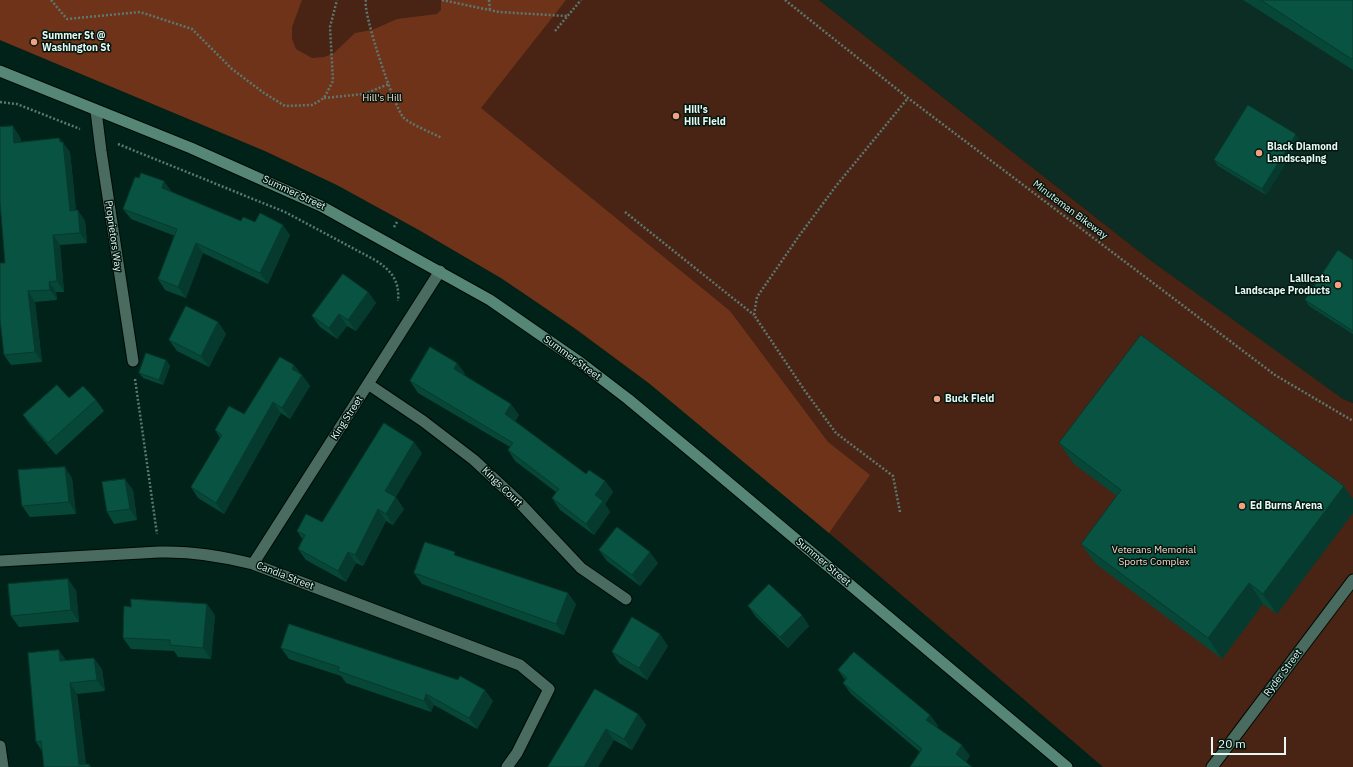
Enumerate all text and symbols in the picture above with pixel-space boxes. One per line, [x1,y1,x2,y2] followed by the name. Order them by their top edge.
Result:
[42,30,110,54] place label: Summer St @ Washington St
[29,37,39,47] marker: Summer St @ Washington St
[362,92,402,104] park label: Hill's Hill
[684,104,726,128] place label: Hill's Hill Field
[671,111,681,121] marker: Hill's Hill Field
[1267,141,1338,164] place label: Black Diamond Landscaping
[1254,148,1264,158] marker: Black Diamond Landscaping
[261,173,327,213] street label: Summer Street
[1030,178,1110,242] street label: Minuteman Bikeway
[102,200,124,272] street label: Proprietors Way
[1235,273,1330,296] place label: Lallicata Landscape Products
[1333,280,1343,290] marker: Lallicata Landscape Products
[541,333,603,383] street label: Summer Street
[945,393,994,405] place label: Buck Field
[328,394,366,442] street label: King Street
[932,394,942,404] marker: Buck Field
[479,465,525,509] street label: Kings Court
[1250,500,1323,512] place label: Ed Burns Arena
[1237,501,1247,511] marker: Ed Burns Arena
[793,536,853,588] street label: Summer Street
[1112,544,1196,568] park label: Veterans Memorial Sports Complex
[255,560,315,592] street label: Candia Street
[1261,647,1305,699] street label: Ryder Street
[1213,729,1288,755] scale bar
[1218,736,1246,751] text: 20 m

